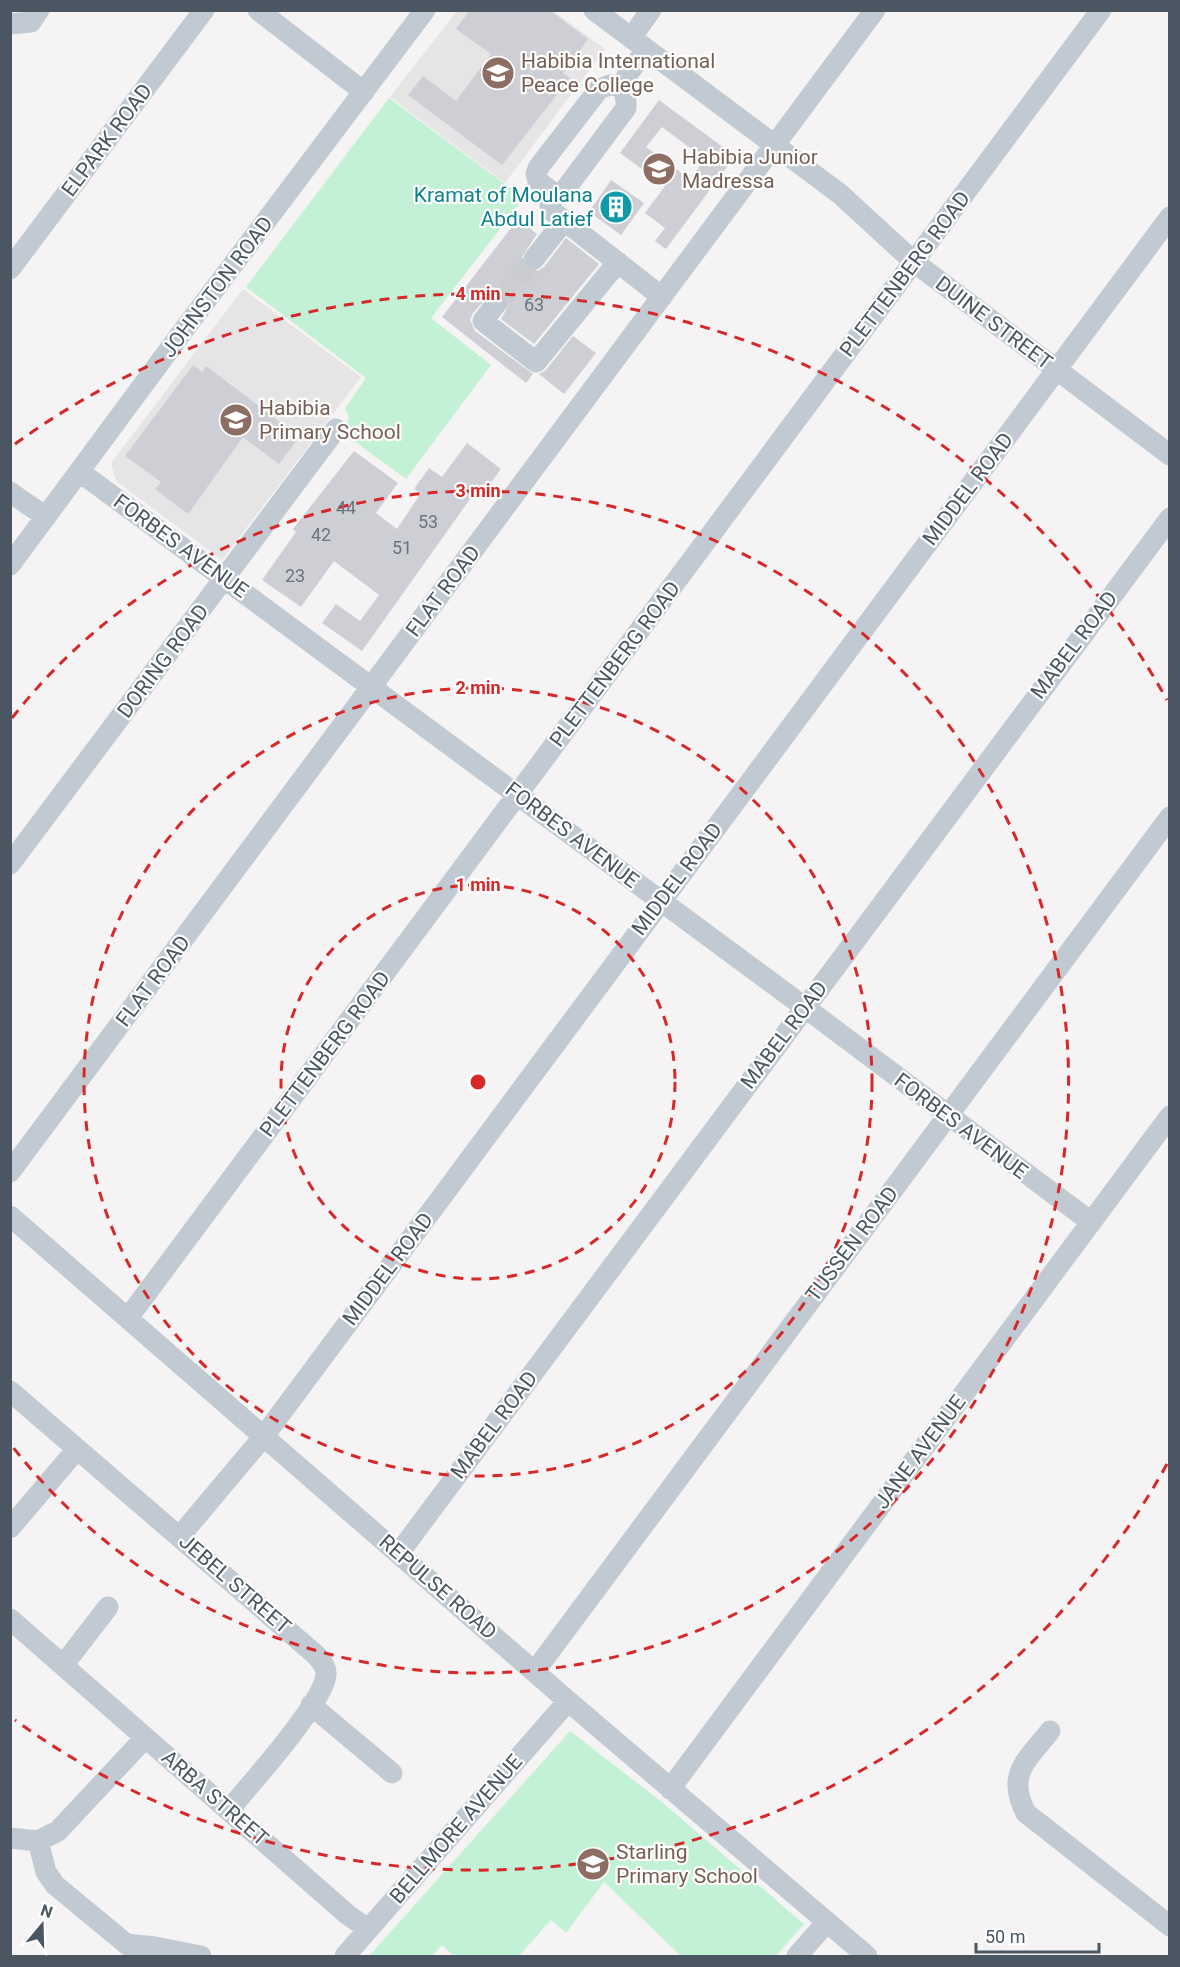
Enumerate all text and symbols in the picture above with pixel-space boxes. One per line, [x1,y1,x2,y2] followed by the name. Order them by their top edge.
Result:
[521,49,715,97] place label: Habibia International Peace College
[480,55,516,91] school or university icon: Habibia International Peace College
[57,79,157,201] street label: ELPARK ROAD
[682,145,818,193] place label: Habibia Junior Madressa
[641,151,677,187] school or university icon: Habibia Junior Madressa
[414,183,594,231] place label: Kramat of Moulana Abdul Latief
[835,187,975,361] street label: PLETTENBERG ROAD
[598,189,634,225] building icon: Kramat of Moulana Abdul Latief
[156,212,278,362] street label: JOHNSTON ROAD
[931,271,1057,375] street label: DUINE STREET
[455,283,501,304] text: 4 min
[524,294,544,315] house number: 63
[259,396,401,444] place label: Habibia Primary School
[218,402,254,438] school or university icon: Habibia Primary School
[918,428,1018,550] street label: MIDDEL ROAD
[455,480,501,501] text: 3 min
[109,489,253,603] street label: FORBES AVENUE
[336,497,356,518] house number: 44
[418,511,438,532] house number: 53
[311,524,331,545] house number: 42
[392,537,412,558] house number: 51
[401,541,485,641] street label: FLAT ROAD
[285,565,305,586] house number: 23
[545,577,685,751] street label: PLETTENBERG ROAD
[1026,586,1122,704] street label: MABEL ROAD
[112,599,214,723] street label: DORING ROAD
[455,677,501,698] text: 2 min
[501,777,643,893] street label: FORBES AVENUE
[627,818,727,940] street label: MIDDEL ROAD
[455,874,501,895] text: 1 min
[111,931,195,1031] street label: FLAT ROAD
[255,967,395,1141] street label: PLETTENBERG ROAD
[736,976,832,1094] street label: MABEL ROAD
[890,1068,1032,1184] street label: FORBES AVENUE
[468,1072,488,1092] centre of rings
[801,1182,903,1306] street label: TUSSEN ROAD
[338,1208,438,1330] street label: MIDDEL ROAD
[446,1366,542,1484] street label: MABEL ROAD
[870,1390,970,1513] street label: JANE AVENUE
[174,1529,296,1639] street label: JEBEL STREET
[375,1530,501,1644] street label: REPULSE ROAD
[157,1745,273,1851] street label: ARBA STREET
[385,1750,527,1908] street label: BELLMORE AVENUE
[616,1840,758,1888] place label: Starling Primary School
[575,1846,611,1882] school or university icon: Starling Primary School
[12,1895,72,1955] north arrow
[38,1900,55,1922] text: N
[976,1916,1099,1954] scale bar
[985,1926,1025,1947] text: 50 m

